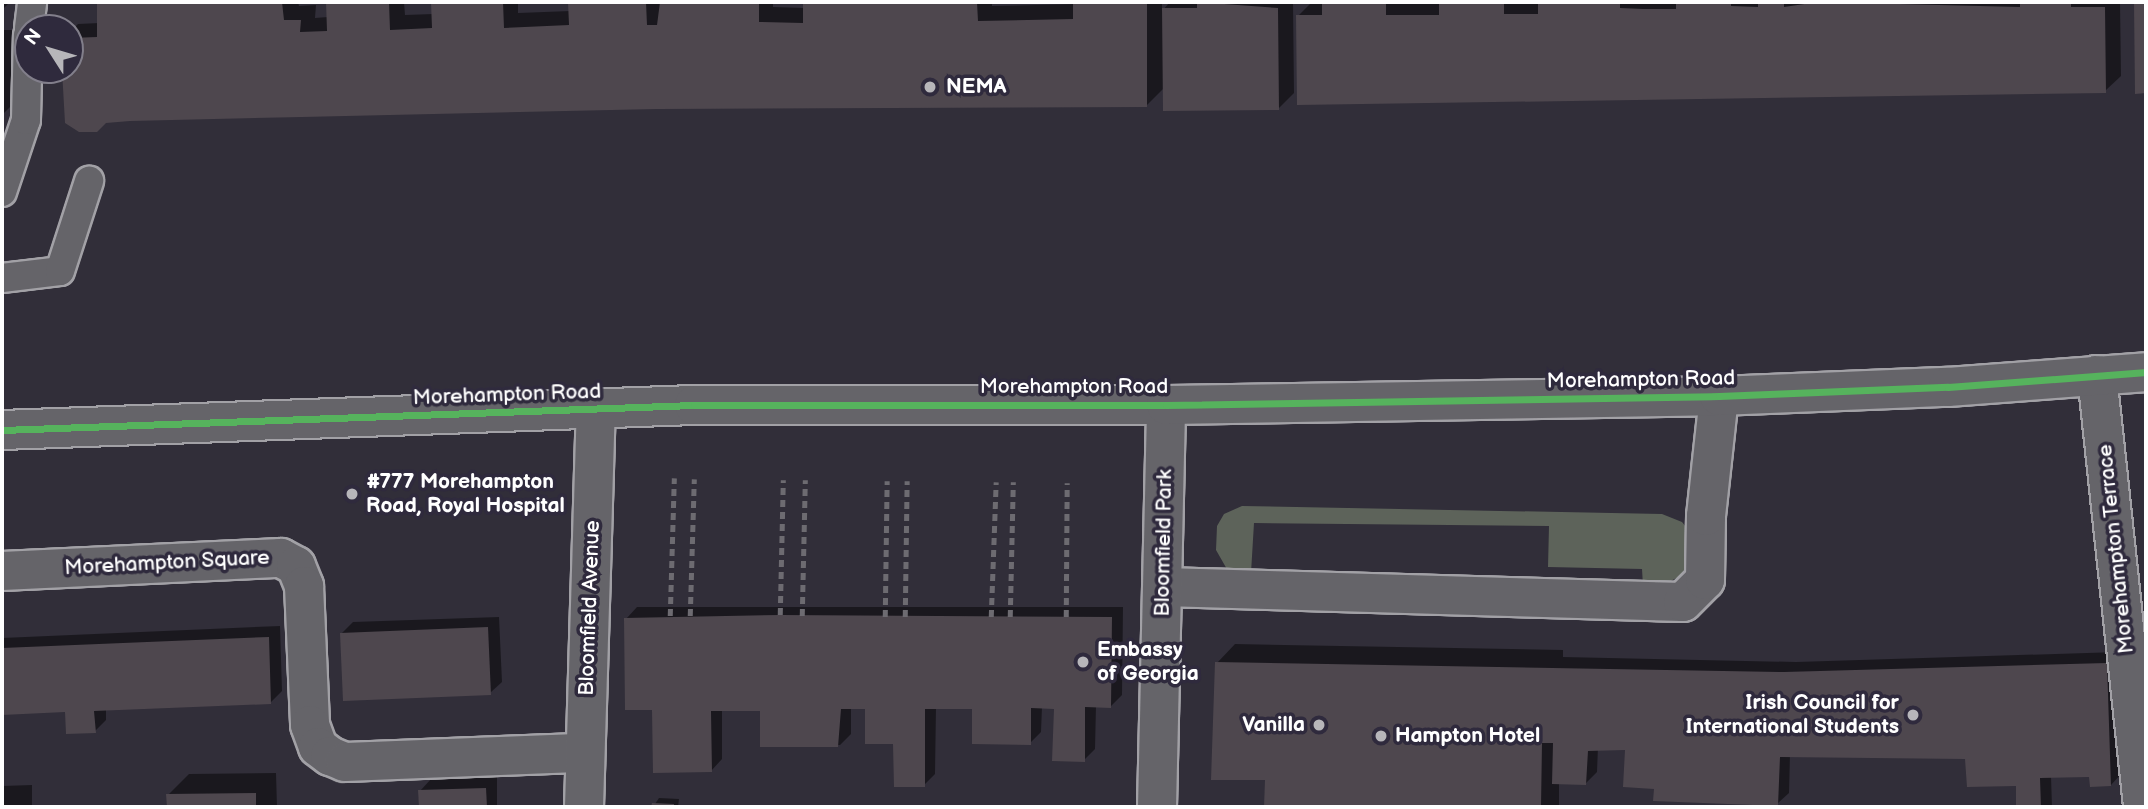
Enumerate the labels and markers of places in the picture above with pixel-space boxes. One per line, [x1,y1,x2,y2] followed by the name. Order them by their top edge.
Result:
[946,74,1006,100] place label: NEMA
[920,77,940,97] marker: NEMA
[366,469,565,519] place label: #777 Morehampton Road, Royal Hospital
[344,486,360,502] marker: #777 Morehampton Road, Royal Hospital
[1097,637,1199,687] place label: Embassy of Georgia
[1075,654,1091,670] marker: Embassy of Georgia
[1685,690,1899,740] place label: Irish Council for International Students
[1905,707,1921,723] marker: Irish Council for International Students
[1242,712,1305,738] place label: Vanilla
[1311,717,1327,733] marker: Vanilla
[1395,723,1540,749] place label: Hampton Hotel
[1373,728,1389,744] marker: Hampton Hotel

